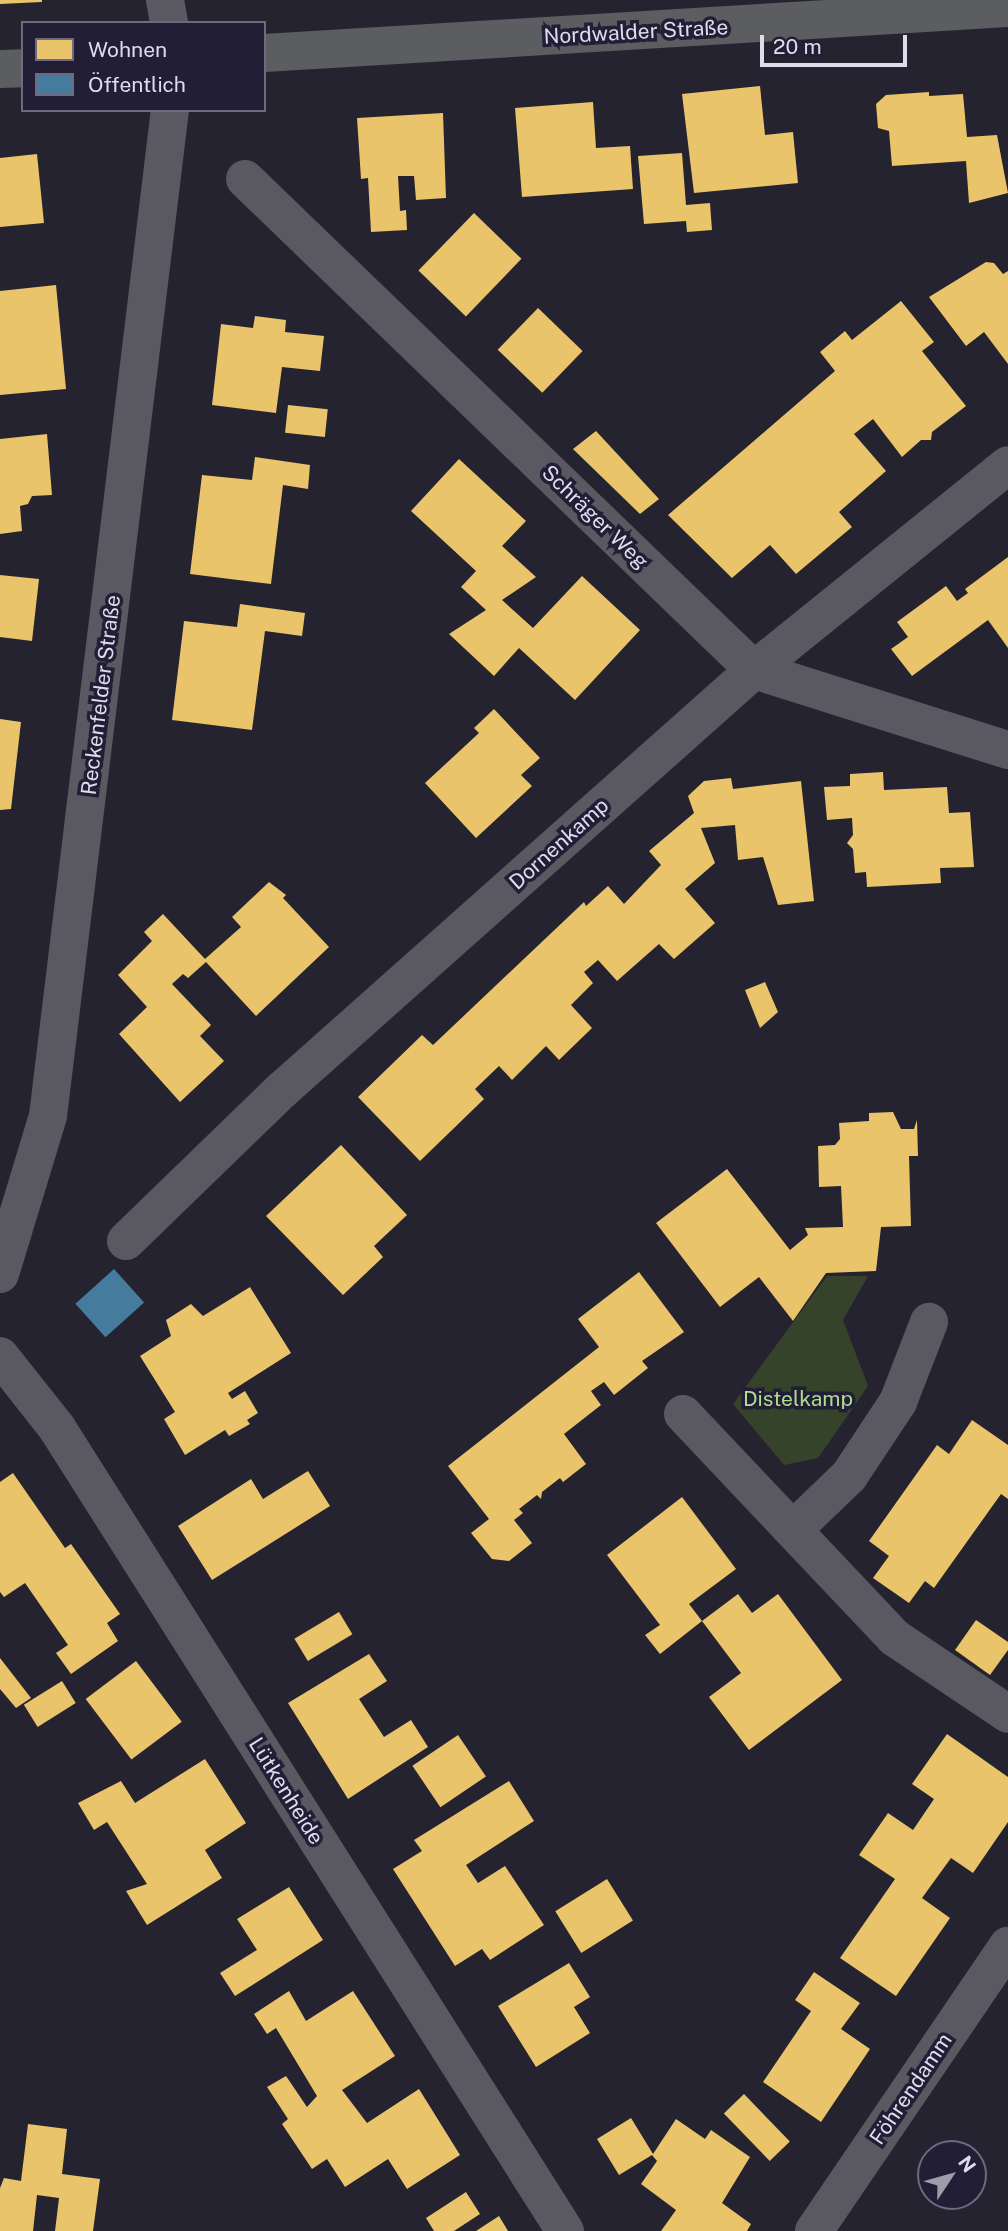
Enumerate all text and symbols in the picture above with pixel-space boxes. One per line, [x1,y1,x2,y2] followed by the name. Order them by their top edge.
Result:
[543,15,729,49] street label: Nordwalder Straße
[21,21,266,112] legend
[763,21,910,65] scale bar
[773,34,822,59] text: 20 m
[88,37,167,62] text: Wohnen
[88,72,186,97] text: Öffentlich
[536,460,654,574] street label: Schräger Weg
[76,594,126,796] street label: Reckenfelder Straße
[504,793,614,895] street label: Dornenkamp
[743,1386,853,1412] park label: Distelkamp
[243,1733,329,1849] street label: Lütkenheide
[865,2029,957,2149] street label: Föhrendamm
[917,2140,987,2210] north arrow
[954,2151,981,2176] text: N

